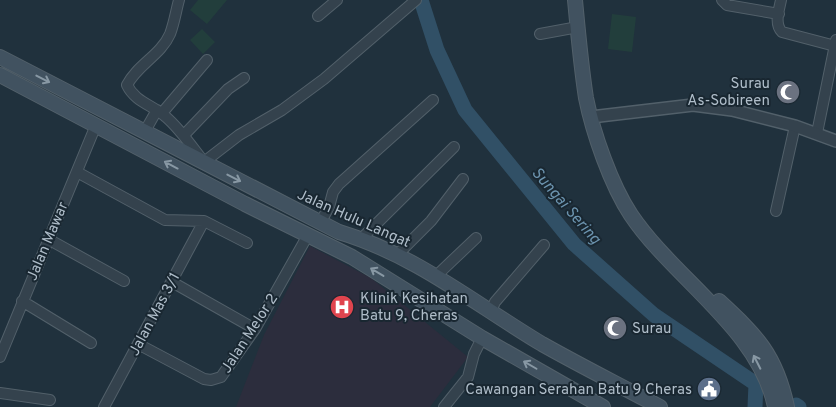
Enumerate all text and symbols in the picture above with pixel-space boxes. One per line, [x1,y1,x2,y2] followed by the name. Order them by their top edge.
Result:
[36,74,51,84] one-way arrow
[687,75,770,111] place label: Surau As-Sobireen
[775,79,801,105] mosque icon: Surau As-Sobireen
[164,160,179,170] one-way arrow
[526,164,605,249] water label: Sungai Sering
[227,173,242,183] one-way arrow
[294,186,413,253] street label: Jalan Hulu Langat
[23,199,74,284] street label: Jalan Mawar
[370,266,384,276] one-way arrow
[125,270,185,360] street label: Jalan Mas 3/1
[218,290,283,377] street label: Jalan Melor 2
[360,290,468,326] place label: Klinik Kesihatan Batu 9, Cheras
[329,294,355,320] hospital icon: Klinik Kesihatan Batu 9, Cheras
[602,315,628,341] mosque icon: Surau
[632,320,671,339] place label: Surau
[752,354,762,369] one-way arrow
[524,360,538,370] one-way arrow
[696,376,722,402] public building icon: Cawangan Serahan Batu 9 Cheras
[465,381,692,400] place label: Cawangan Serahan Batu 9 Cheras

